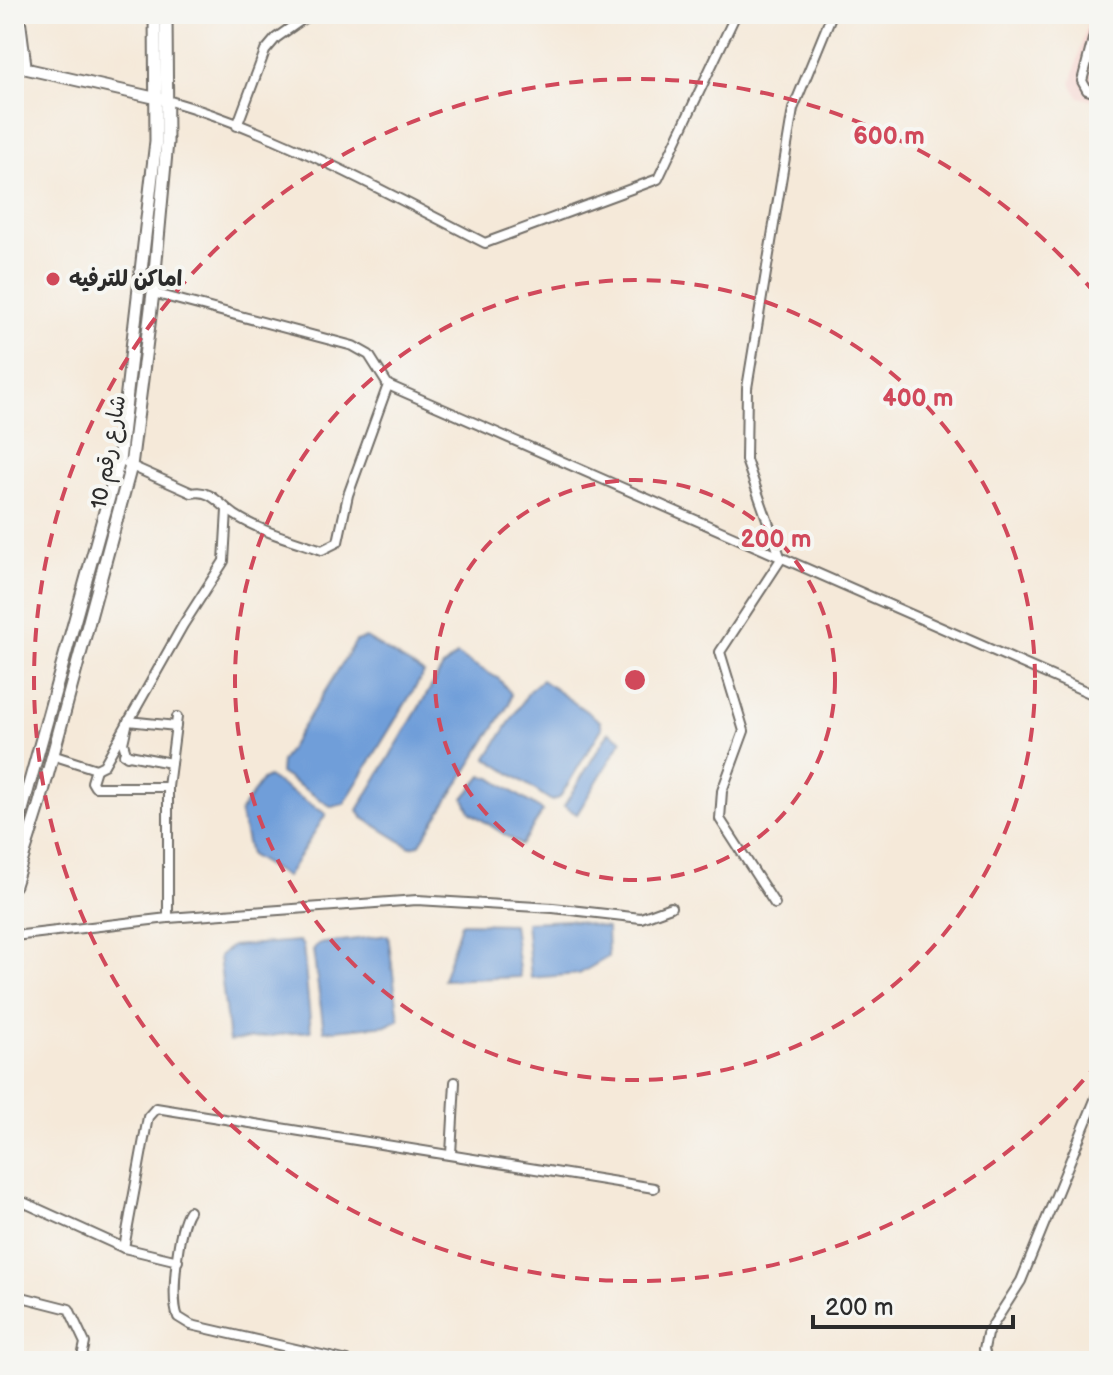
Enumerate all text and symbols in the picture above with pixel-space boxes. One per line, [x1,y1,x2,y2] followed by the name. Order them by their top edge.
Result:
[853,122,925,151] text: 600 m
[69,266,182,293] place label: اماكن للترفيه
[44,270,62,288] marker: اماكن للترفيه
[883,384,954,413] text: 400 m
[86,393,134,511] street label: شارع رقم 10
[741,525,811,554] text: 200 m
[621,666,649,694] centre of rings
[813,1279,1013,1329] scale bar
[825,1293,894,1322] text: 200 m

